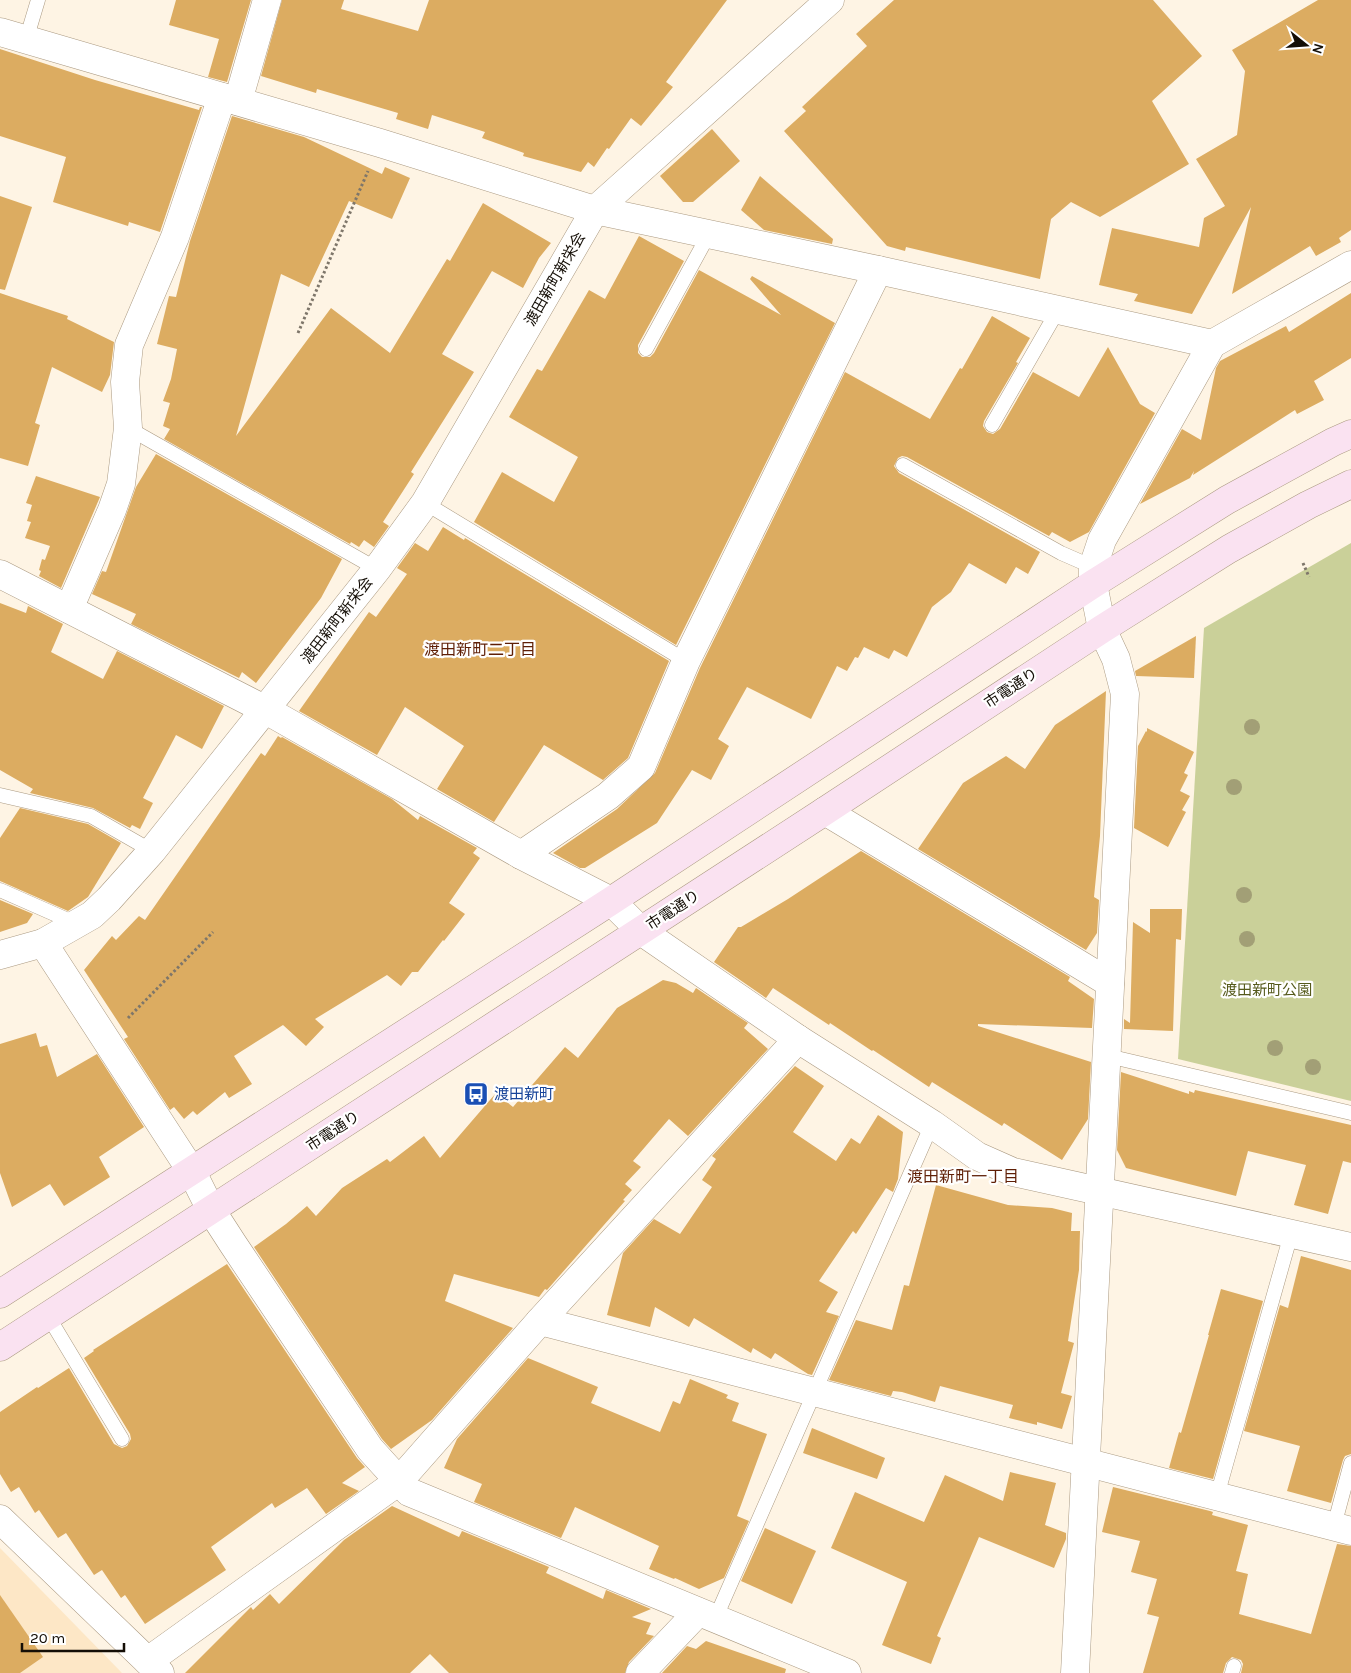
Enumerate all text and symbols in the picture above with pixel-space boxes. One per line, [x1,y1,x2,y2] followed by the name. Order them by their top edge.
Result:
[1281,20,1331,70] north arrow
[1308,41,1328,56] text: N
[521,229,589,329] street label: 渡田新町新栄会
[298,573,376,667] street label: 渡田新町新栄会
[424,640,536,659] district label: 渡田新町二丁目
[981,664,1041,712] street label: 市電通り
[643,886,703,934] street label: 市電通り
[1222,981,1312,999] park label: 渡田新町公園
[463,1081,489,1107] bus stop icon: 渡田新町
[494,1085,554,1103] place label: 渡田新町
[303,1107,363,1155] street label: 市電通り
[907,1167,1019,1186] district label: 渡田新町一丁目
[22,1620,125,1652] scale bar
[30,1629,65,1647] text: 20 m

